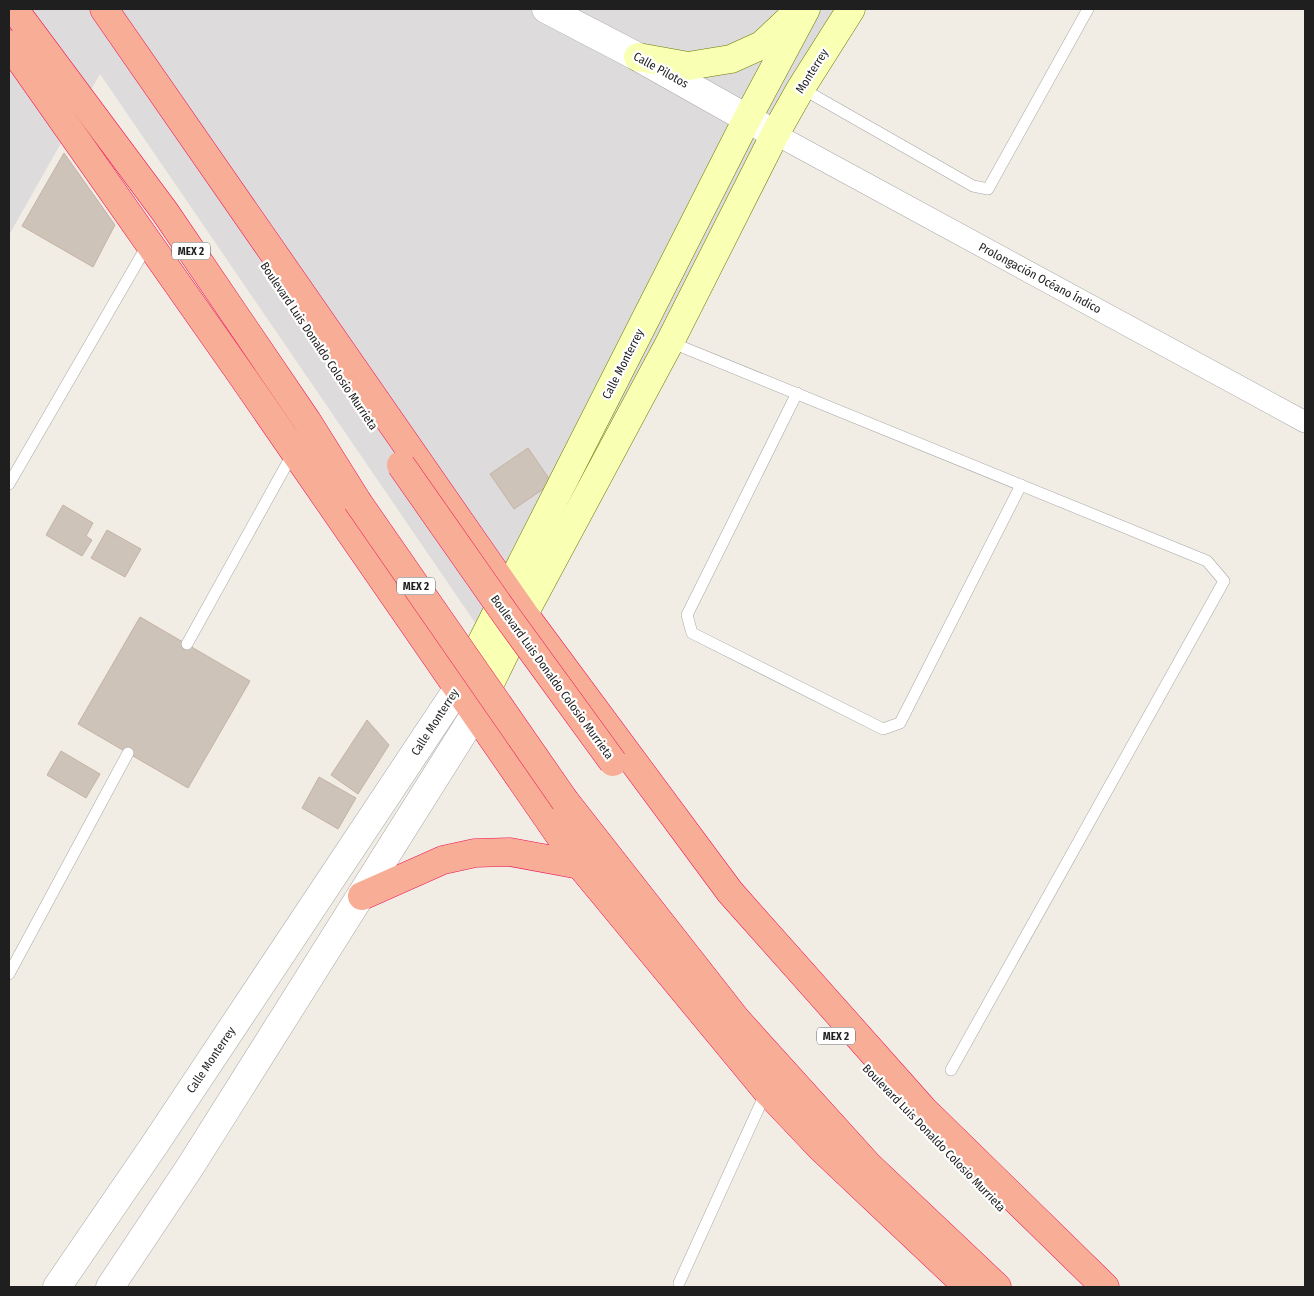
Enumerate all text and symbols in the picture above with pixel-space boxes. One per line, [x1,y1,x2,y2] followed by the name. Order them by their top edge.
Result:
[793,45,832,96] street label: Monterrey
[631,49,691,91] street label: Calle Pilotos
[976,239,1104,316] street label: Prolongación Océano Índico
[172,242,210,260] road number: MEX 2
[257,259,381,433] street label: Boulevard Luis Donaldo Colosio Murrieta
[599,326,647,401] street label: Calle Monterrey
[397,578,435,594] road number: MEX 2
[488,592,616,762] street label: Boulevard Luis Donaldo Colosio Murrieta
[408,685,462,758] street label: Calle Monterrey
[184,1024,239,1096] street label: Calle Monterrey
[817,1028,855,1044] road number: MEX 2
[860,1061,1008,1215] street label: Boulevard Luis Donaldo Colosio Murrieta

